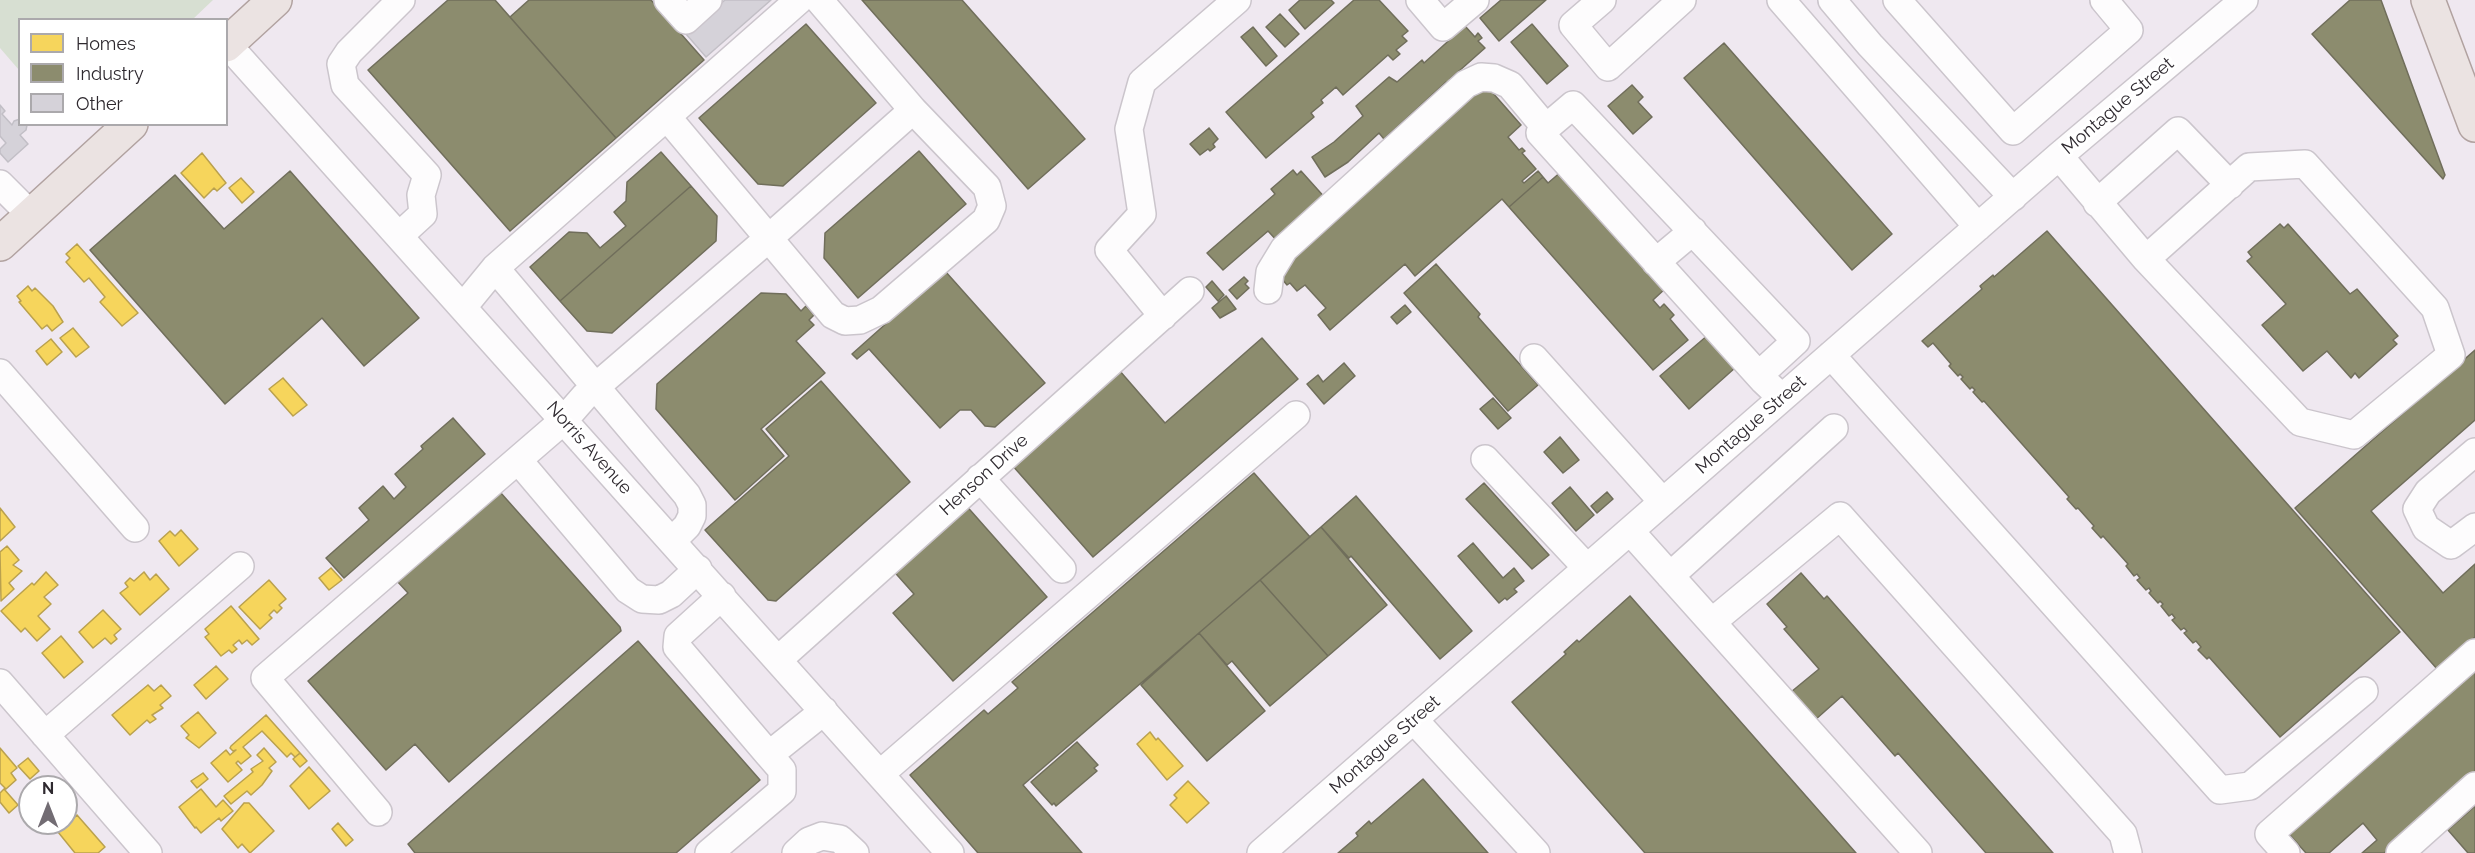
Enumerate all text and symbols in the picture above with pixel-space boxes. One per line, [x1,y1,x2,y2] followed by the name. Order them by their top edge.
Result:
[18,18,228,126] legend
[76,33,136,54] text: Homes
[2058,53,2178,159] street label: Montague Street
[76,63,144,84] text: Industry
[76,93,123,114] text: Other
[1691,371,1811,479] street label: Montague Street
[542,397,636,499] street label: Norris Avenue
[935,430,1033,520] street label: Henson Drive
[1325,691,1445,799] street label: Montague Street
[18,775,78,835] north arrow
[42,779,54,798] text: N

